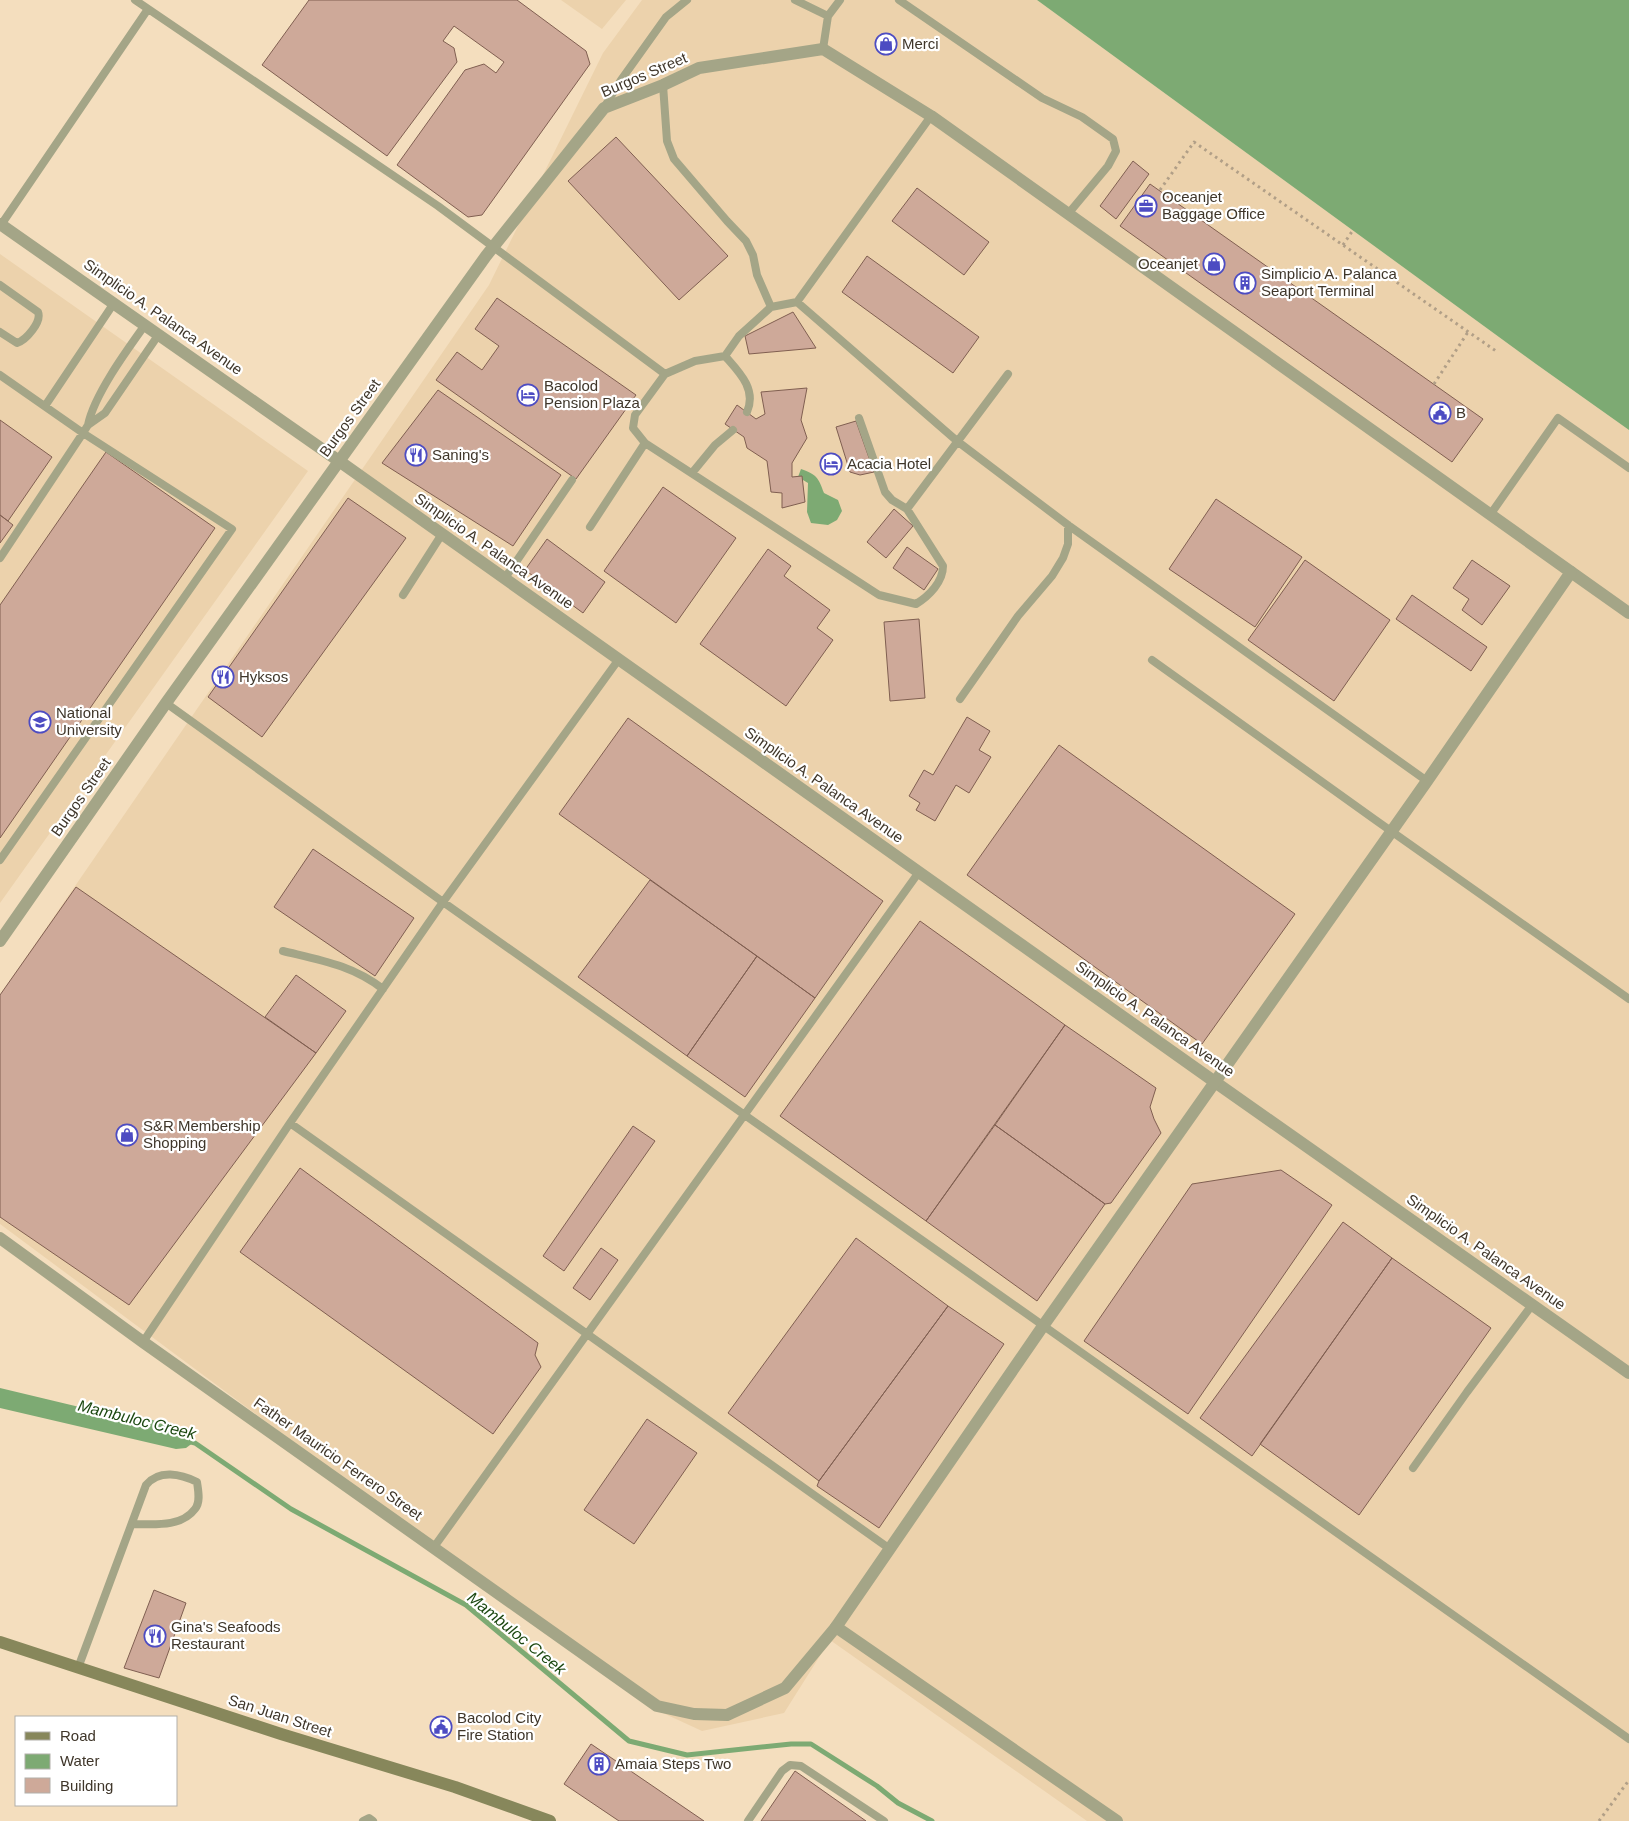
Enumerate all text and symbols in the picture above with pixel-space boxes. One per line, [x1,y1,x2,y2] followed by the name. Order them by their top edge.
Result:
[874,32,898,56] shop icon: Merci
[902,35,939,52] place label: Merci
[598,48,690,100] street label: Burgos Street
[1162,188,1265,222] place label: Oceanjet Baggage Office
[1134,194,1158,218] office icon: Oceanjet Baggage Office
[1202,252,1226,276] shop icon: Oceanjet
[81,255,246,378] street label: Simplicio A. Palanca Avenue
[1138,255,1199,272] place label: Oceanjet
[1261,265,1398,299] place label: Simplicio A. Palanca Seaport Terminal
[1233,271,1257,295] building icon: Simplicio A. Palanca Seaport Terminal
[316,375,384,460] street label: Burgos Street
[544,377,641,411] place label: Bacolod Pension Plaza
[516,383,540,407] hotel icon: Bacolod Pension Plaza
[1428,401,1452,425] public building icon: B
[1456,404,1466,421] place label: B
[404,443,428,467] restaurant icon: Saning's
[432,446,489,463] place label: Saning's
[819,452,843,476] hotel icon: Acacia Hotel
[847,455,931,472] place label: Acacia Hotel
[412,489,577,612] street label: Simplicio A. Palanca Avenue
[211,665,235,689] restaurant icon: Hyksos
[239,668,288,685] place label: Hyksos
[56,704,122,738] place label: National University
[28,710,52,734] school or university icon: National University
[742,723,907,846] street label: Simplicio A. Palanca Avenue
[47,754,114,839] street label: Burgos Street
[1073,957,1238,1080] street label: Simplicio A. Palanca Avenue
[143,1117,261,1151] place label: S&R Membership Shopping
[115,1123,139,1147] shop icon: S&R Membership Shopping
[1404,1190,1569,1313] street label: Simplicio A. Palanca Avenue
[251,1394,426,1524] street label: Father Mauricio Ferrero Street
[76,1397,199,1443] water label: Mambuloc Creek
[464,1589,570,1679] water label: Mambuloc Creek
[171,1618,281,1652] place label: Gina's Seafoods Restaurant
[143,1624,167,1648] restaurant icon: Gina's Seafoods Restaurant
[226,1691,335,1740] street label: San Juan Street
[457,1709,542,1743] place label: Bacolod City Fire Station
[429,1715,453,1739] public building icon: Bacolod City Fire Station
[15,1716,178,1806] legend
[60,1727,96,1744] text: Road
[60,1752,99,1769] text: Water
[587,1752,611,1776] building icon: Amaia Steps Two
[615,1755,731,1772] place label: Amaia Steps Two
[60,1777,113,1794] text: Building

